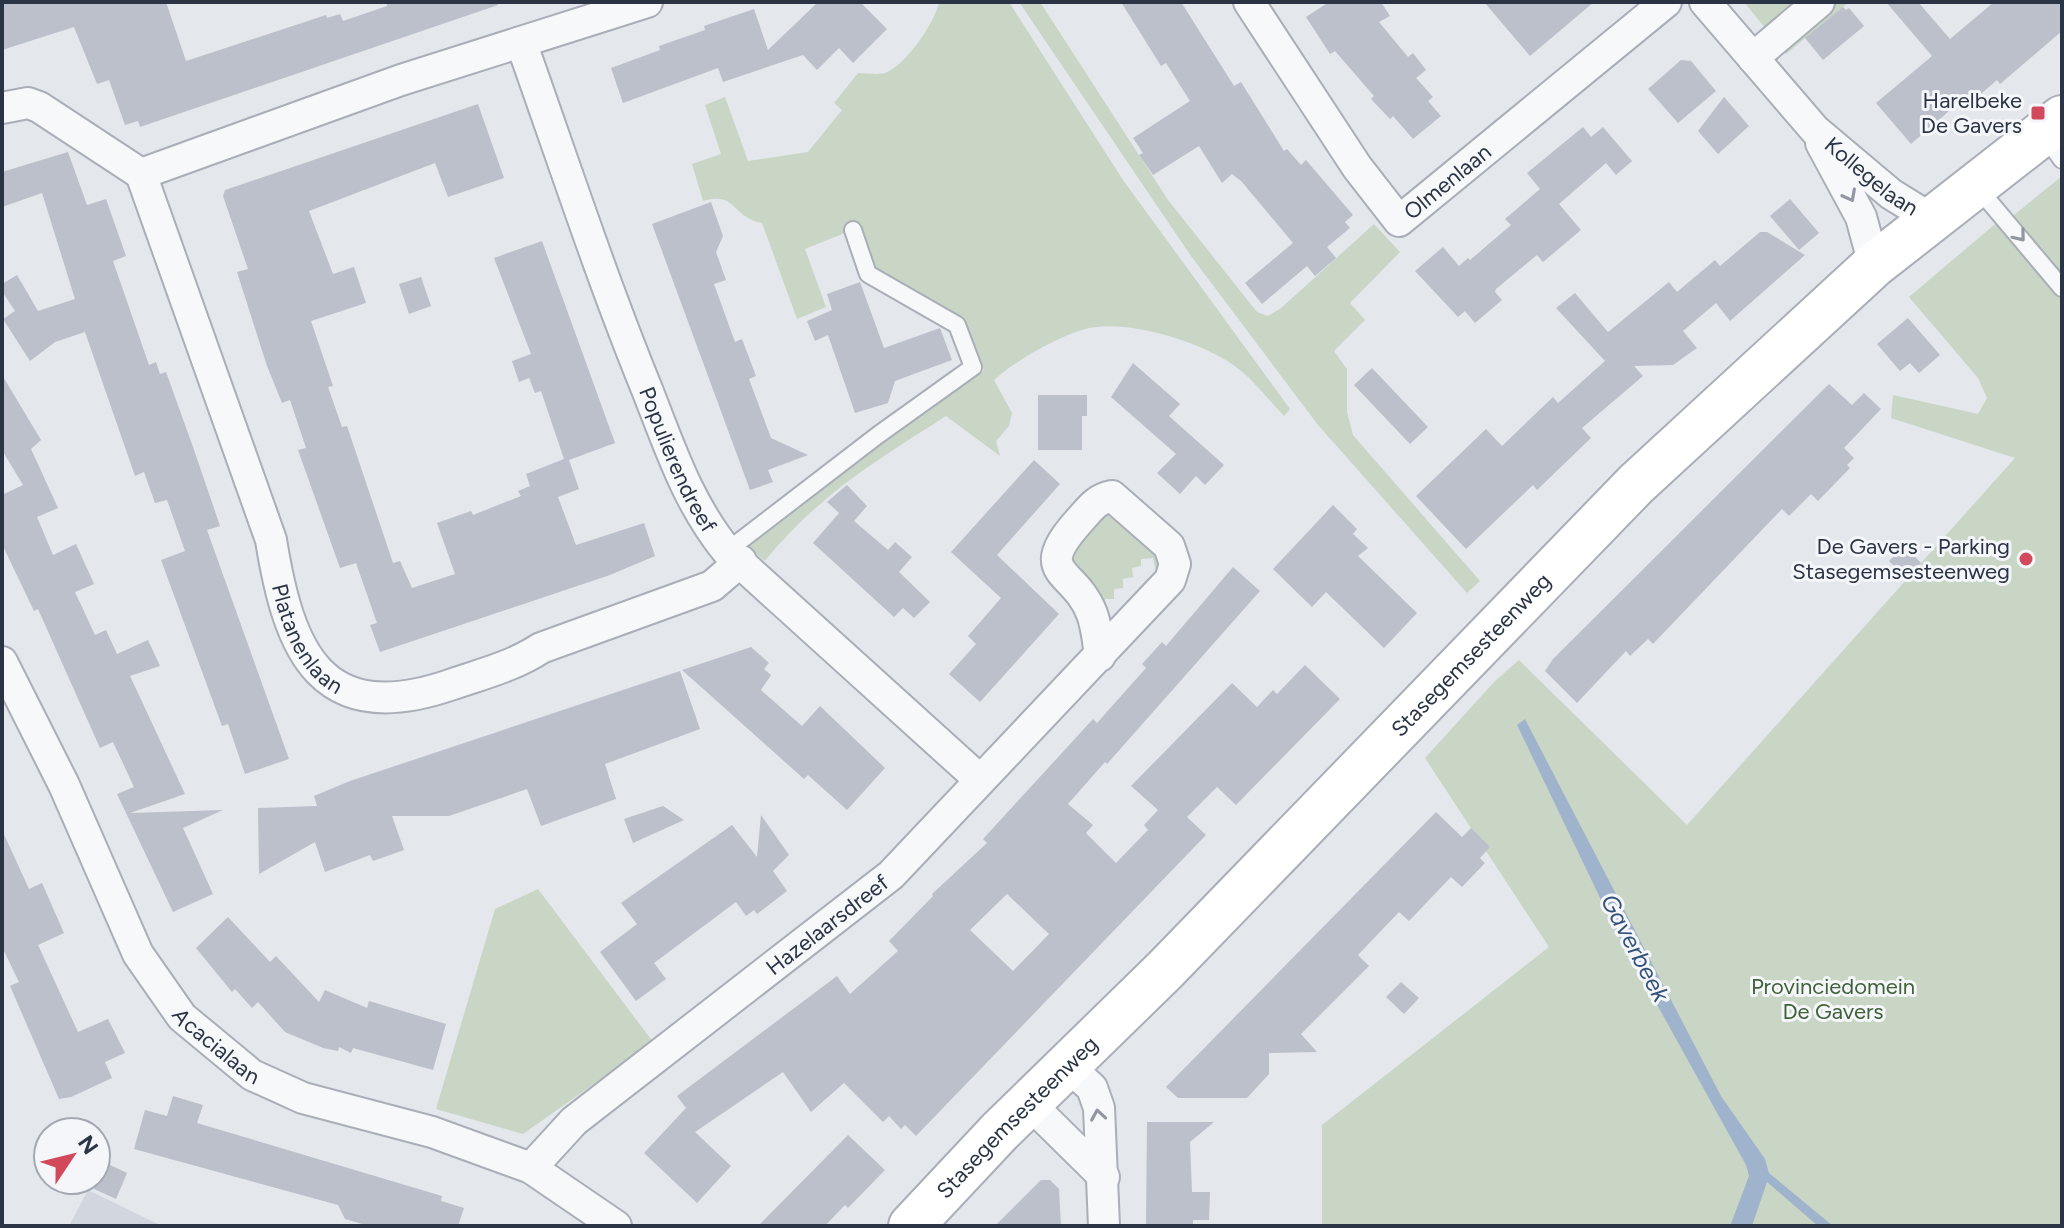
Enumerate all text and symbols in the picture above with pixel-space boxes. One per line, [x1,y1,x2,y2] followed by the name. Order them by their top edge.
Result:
[1921,87,2022,139] place label: Harelbeke De Gavers
[2029,104,2047,122] marker: Harelbeke De Gavers
[1819,131,1923,222] street label: Kollegelaan
[1399,138,1497,225] street label: Olmenlaan
[1840,187,1855,202] one-way arrow
[2010,227,2025,241] one-way arrow
[633,383,723,538] street label: Populierendreef
[1792,533,2010,585] place label: De Gavers - Parking Stasegemsesteenweg
[2017,550,2035,568] marker: De Gavers - Parking Stasegemsesteenweg
[1386,567,1557,743] street label: Stasegemsesteenweg
[266,581,348,700] street label: Platanenlaan
[761,868,895,981] street label: Hazelaarsdreef
[1595,889,1677,1008] water label: Gaverbeek
[1751,973,1915,1025] park label: Provinciedomein De Gavers
[166,1003,264,1091] street label: Acacialaan
[931,1030,1103,1204] street label: Stasegemsesteenweg
[1091,1108,1108,1122] one-way arrow
[32,1116,112,1196] north arrow
[72,1130,104,1160] text: N

